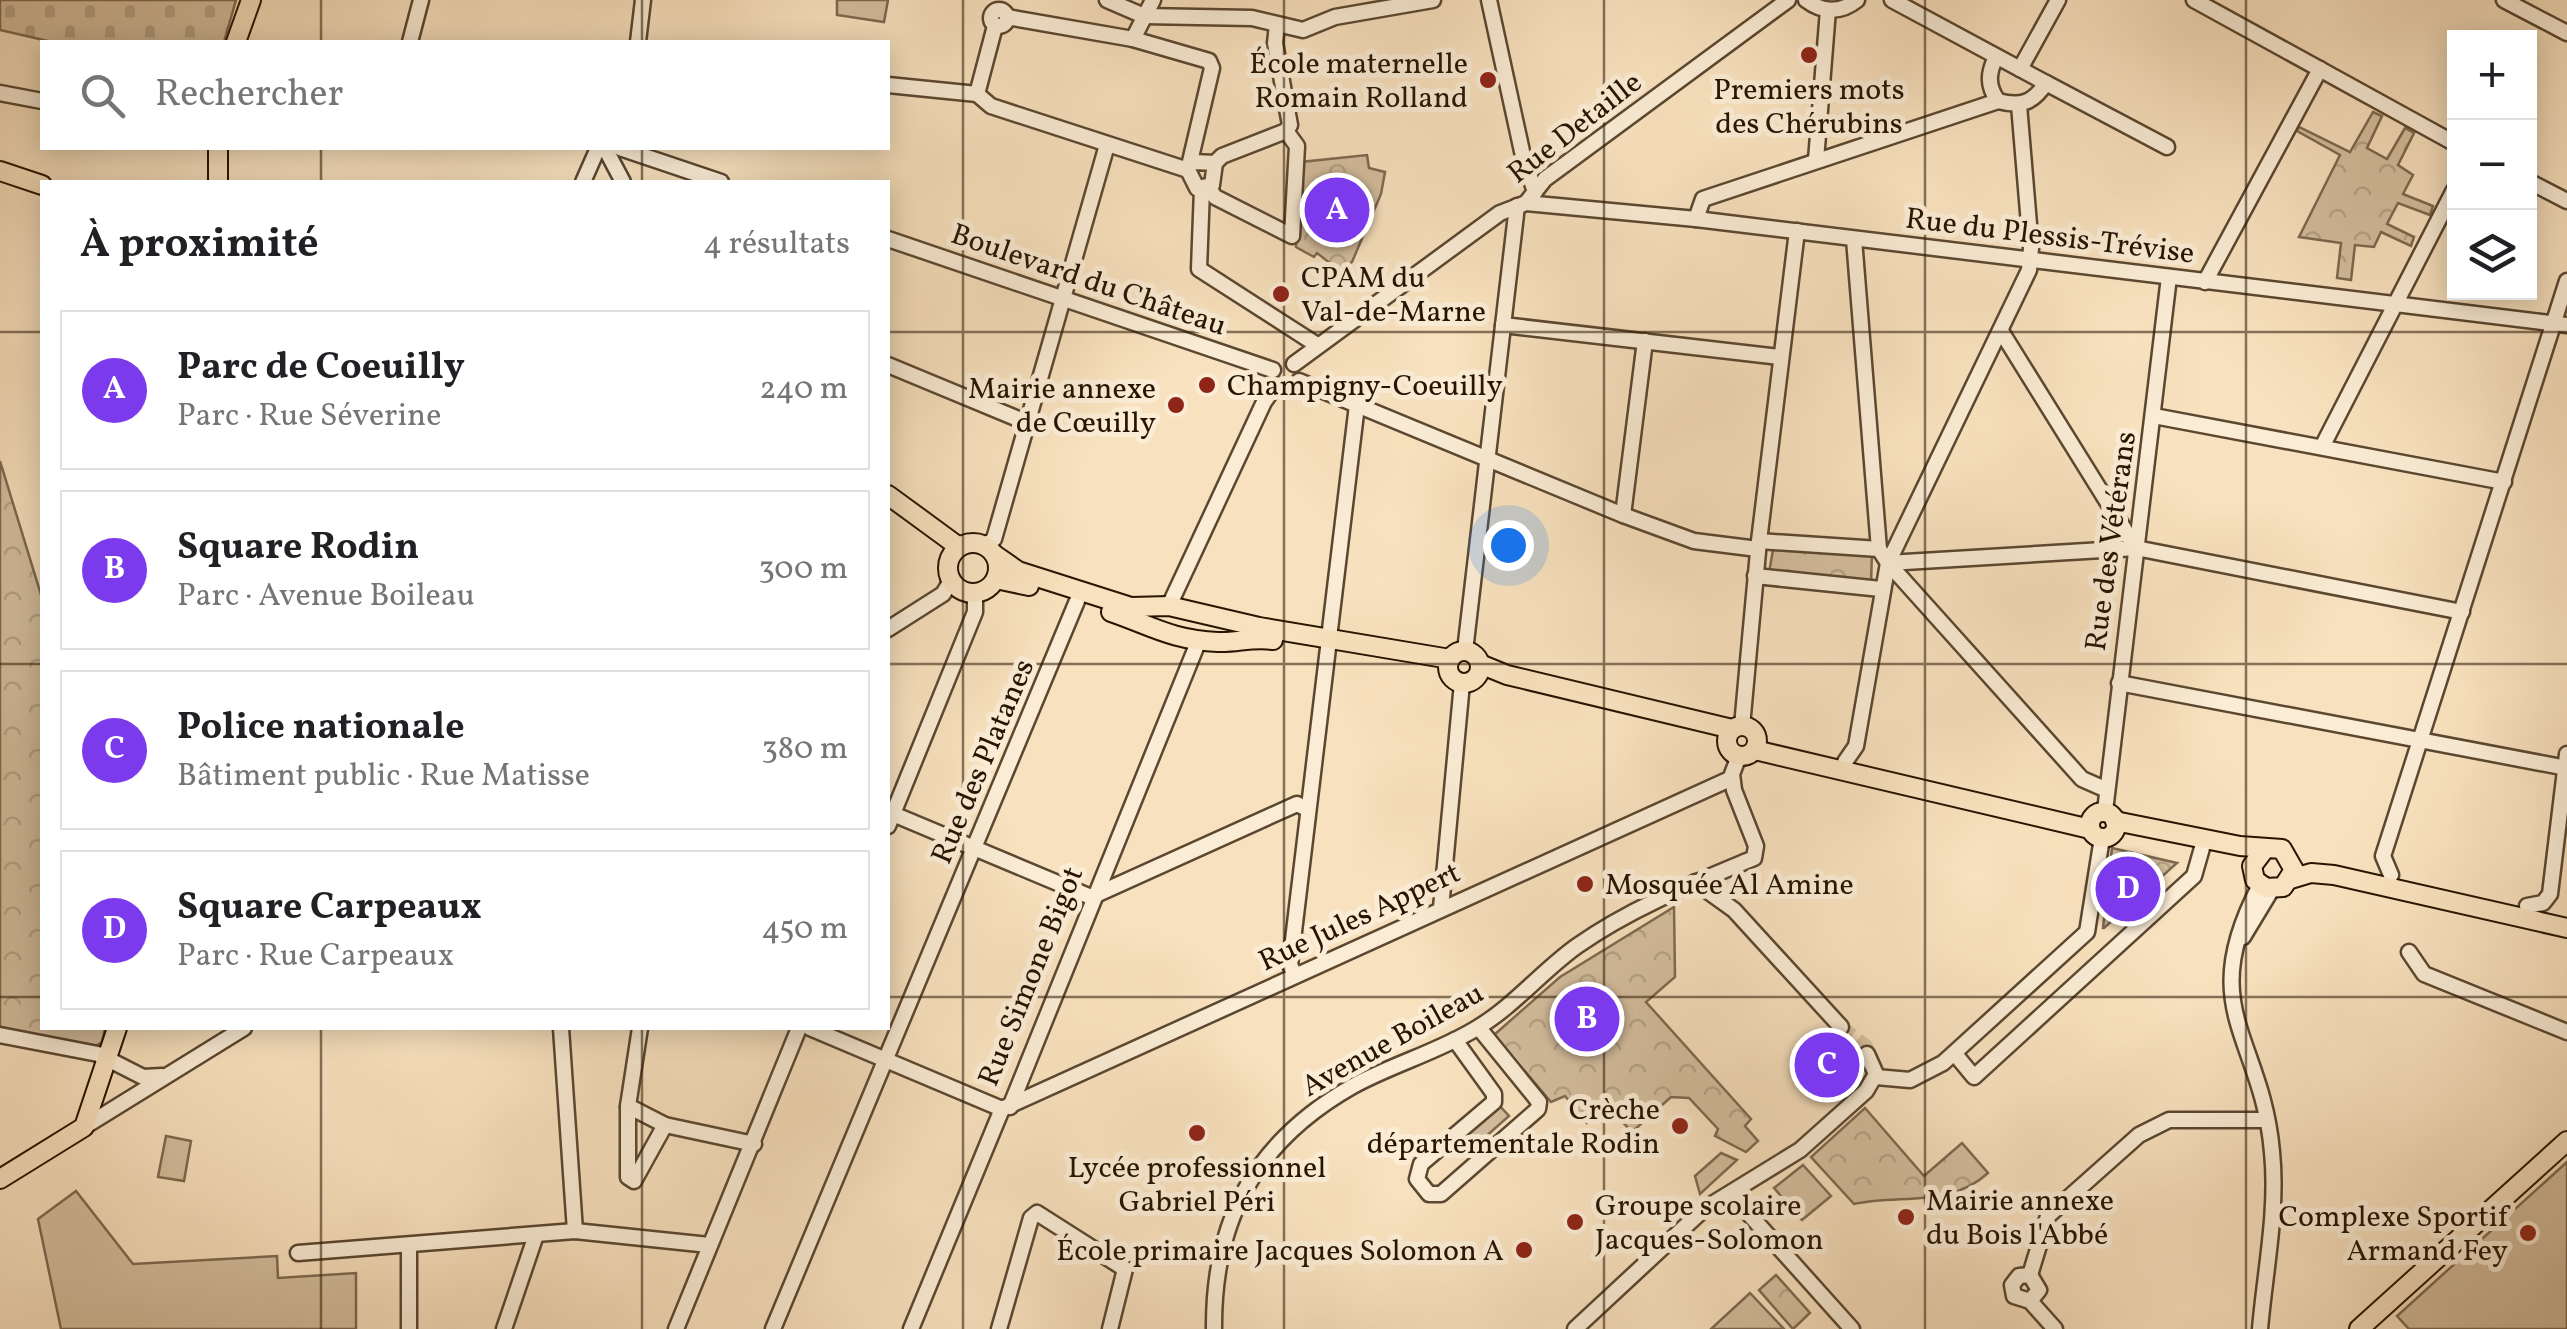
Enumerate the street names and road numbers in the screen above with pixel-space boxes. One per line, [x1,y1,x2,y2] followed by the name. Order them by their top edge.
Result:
[1499,63,1651,195] street label: Rue Detaille
[1903,198,2197,276] street label: Rue du Plessis-Trévise
[945,214,1232,348] street label: Boulevard du Château
[2076,429,2148,654] street label: Rue des Vétérans
[922,653,1046,871] street label: Rue des Platanes
[1252,853,1468,983] street label: Rue Jules Appert
[969,861,1095,1093] street label: Rue Simone Bigot
[1294,973,1492,1108] street label: Avenue Boileau

